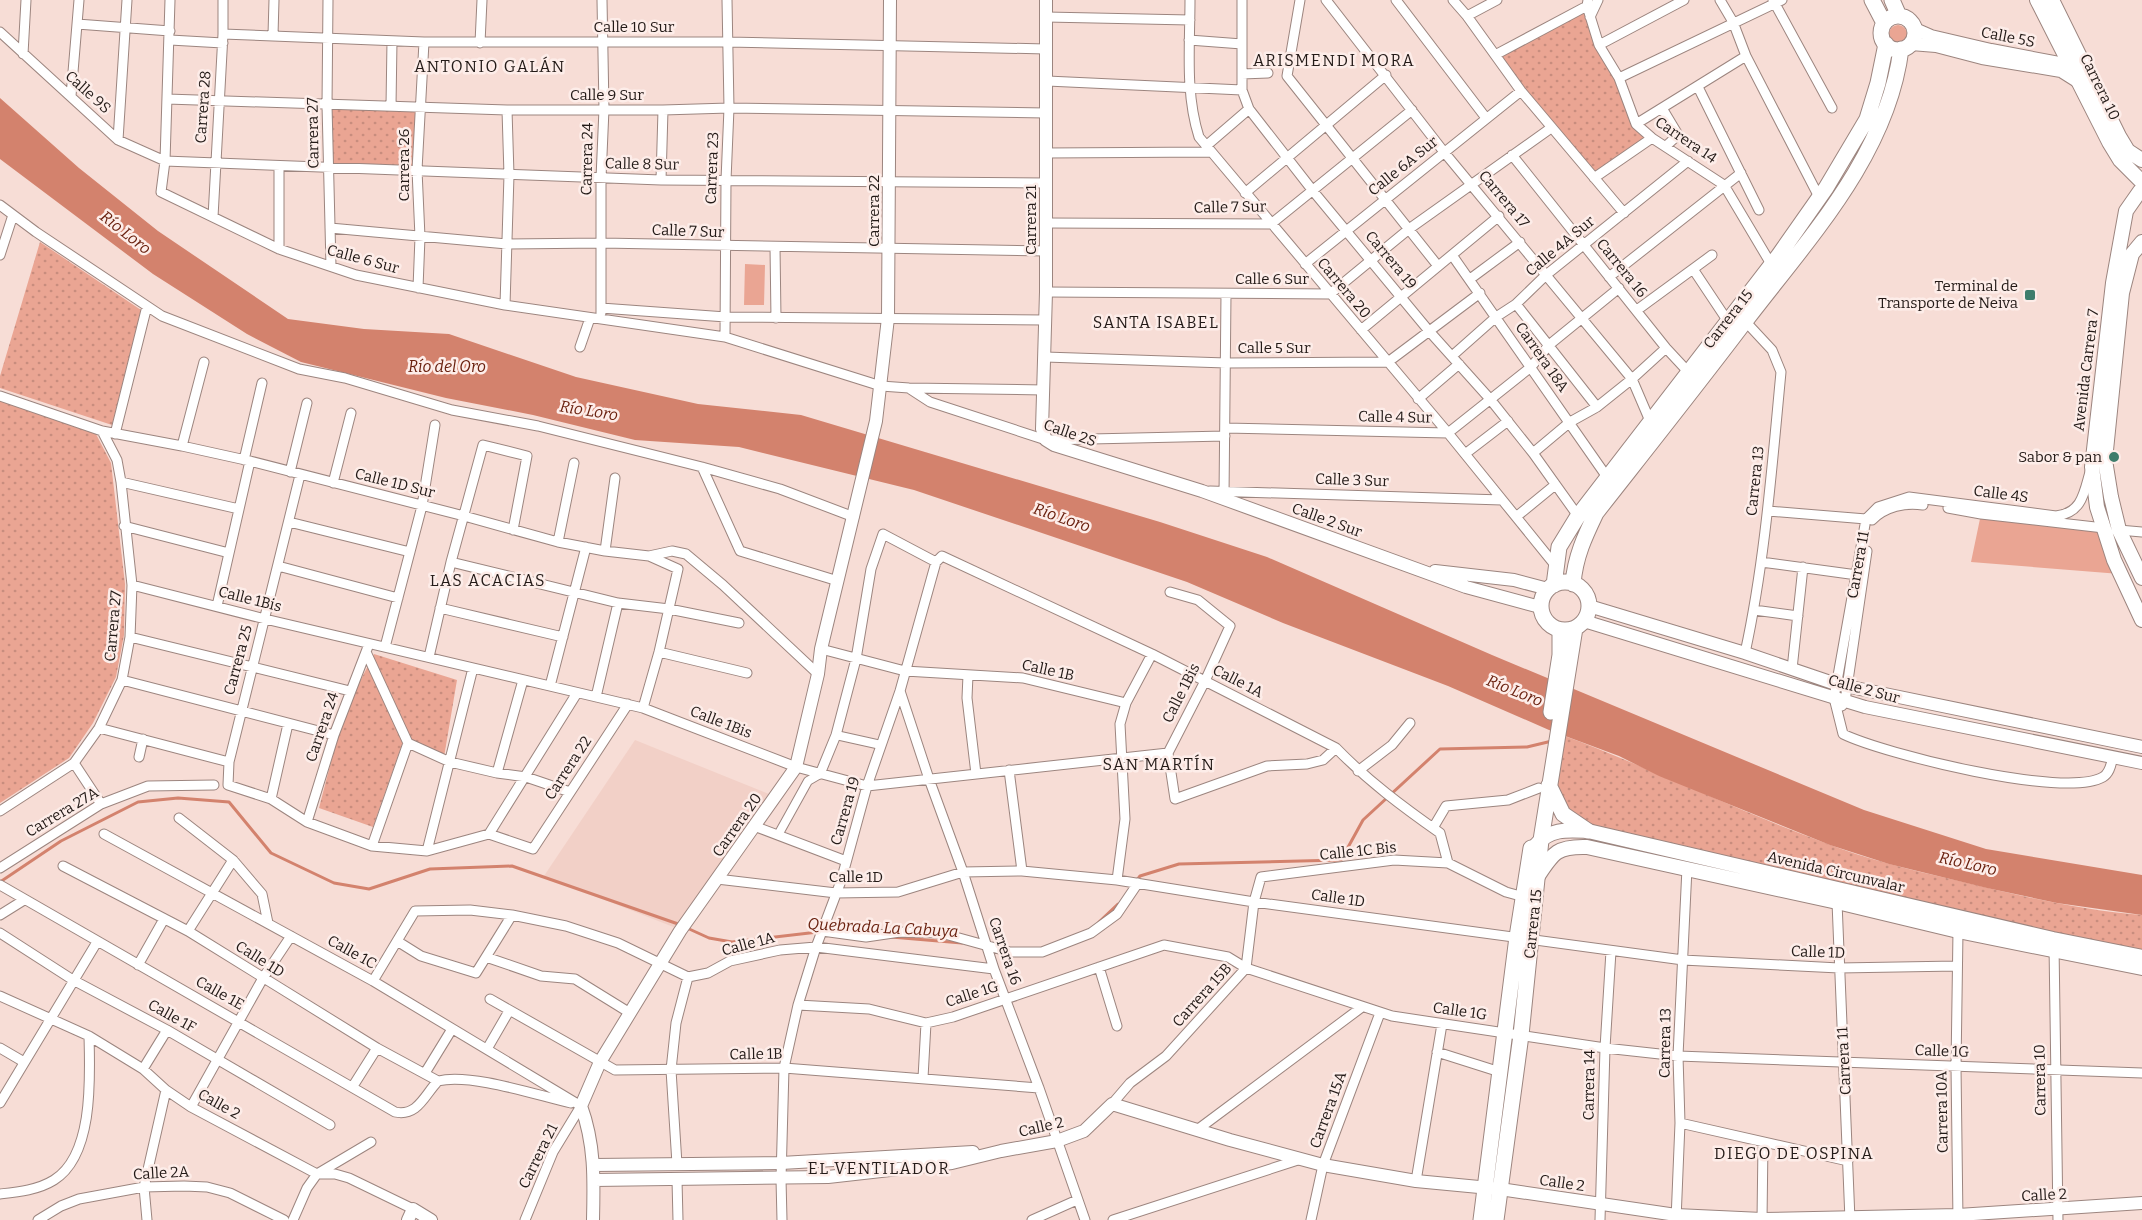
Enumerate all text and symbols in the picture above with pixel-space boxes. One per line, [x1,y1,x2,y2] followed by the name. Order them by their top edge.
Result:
[594,18,675,36] street label: Calle 10 Sur
[1980,23,2036,51] street label: Calle 5S
[1253,51,1415,70] district label: ARISMENDI MORA
[2076,51,2124,123] street label: Carrera 10
[414,56,566,76] district label: ANTONIO GALÁN
[61,67,115,117] street label: Calle 9S
[191,70,215,144] street label: Carrera 28
[570,86,644,104] street label: Calle 9 Sur
[303,97,323,169] street label: Carrera 27
[1652,113,1721,167] street label: Carrera 14
[577,122,597,196] street label: Carrera 24
[395,128,413,201] street label: Carrera 26
[702,131,722,205] street label: Carrera 23
[1364,132,1442,200] street label: Calle 6A Sur
[605,154,680,174] street label: Calle 8 Sur
[1475,167,1533,232] street label: Carrera 17
[865,175,883,247] street label: Carrera 22
[1022,185,1040,255] street label: Carrera 21
[1194,197,1267,217] street label: Calle 7 Sur
[97,207,155,258] water label: Río Loro
[1522,212,1598,280] street label: Calle 4A Sur
[651,221,725,241] street label: Calle 7 Sur
[1361,227,1421,293] street label: Carrera 19
[1593,235,1651,301] street label: Carrera 16
[325,241,401,277] street label: Calle 6 Sur
[1313,254,1375,322] street label: Carrera 20
[1235,270,1309,288] street label: Calle 6 Sur
[1878,277,2018,312] place label: Terminal de Transporte de Neiva
[1699,286,1757,352] street label: Carrera 15
[2023,288,2037,302] marker: Terminal de Transporte de Neiva
[2070,307,2102,432] street label: Avenida Carrera 7
[1093,313,1219,332] district label: SANTA ISABEL
[1511,319,1573,396] street label: Carrera 18A
[1237,339,1311,357] street label: Calle 5 Sur
[408,357,486,376] water label: Río del Oro
[558,397,620,424] water label: Río Loro
[1358,407,1432,427] street label: Calle 4 Sur
[1041,416,1099,450] street label: Calle 2S
[1742,445,1768,517] street label: Carrera 13
[2018,448,2102,466] place label: Sabor & pan
[2107,450,2121,464] marker: Sabor & pan
[353,464,437,502] street label: Calle 1D Sur
[1315,470,1389,490] street label: Calle 3 Sur
[1973,482,2029,506] street label: Calle 4S
[1031,499,1093,536] water label: Río Loro
[1289,499,1365,541] street label: Calle 2 Sur
[1843,530,1873,600] street label: Carrera 11
[430,571,546,590] district label: LAS ACACIAS
[217,582,283,616] street label: Calle 1Bis
[101,589,125,662] street label: Carrera 27
[220,623,256,697] street label: Carrera 25
[1020,656,1076,684] street label: Calle 1B
[1158,660,1204,726] street label: Calle 1Bis
[1210,661,1267,701] street label: Calle 1A
[1484,671,1546,710] water label: Río Loro
[1826,671,1902,707] street label: Calle 2 Sur
[302,689,342,764] street label: Carrera 24
[688,702,754,742] street label: Calle 1Bis
[541,733,595,803] street label: Carrera 22
[1103,754,1215,774] district label: SAN MARTÍN
[827,775,863,847] street label: Carrera 19
[22,783,102,841] street label: Carrera 27A
[709,790,765,860] street label: Carrera 20
[1319,838,1397,864] street label: Calle 1C Bis
[1766,847,1907,897] street label: Avenida Circunvalar
[1937,848,1999,879] water label: Río Loro
[829,868,883,886] street label: Calle 1D
[1310,885,1366,911] street label: Calle 1D
[1520,888,1546,960] street label: Carrera 15
[807,914,959,941] water label: Quebrada La Cabuya
[985,915,1025,988] street label: Carrera 16
[720,928,777,960] street label: Calle 1A
[324,931,380,973] street label: Calle 1C
[232,937,288,981] street label: Calle 1D
[1791,942,1845,962] street label: Calle 1D
[1169,959,1235,1031] street label: Carrera 15B
[193,972,247,1014] street label: Calle 1E
[943,977,1001,1011] street label: Calle 1G
[145,996,200,1037] street label: Calle 1F
[1432,998,1488,1024] street label: Calle 1G
[1655,1008,1675,1078] street label: Carrera 13
[1833,1027,1855,1095] street label: Carrera 11
[1914,1041,1970,1061] street label: Calle 1G
[2030,1044,2050,1116] street label: Carrera 10
[729,1045,783,1063] street label: Calle 1B
[1579,1049,1599,1121] street label: Carrera 14
[1306,1069,1350,1151] street label: Carrera 15A
[1932,1070,1952,1153] street label: Carrera 10A
[195,1085,243,1123] street label: Calle 2
[1017,1113,1065,1141] street label: Calle 2
[515,1121,561,1191] street label: Carrera 21
[1714,1144,1874,1163] district label: DIEGO DE OSPINA
[808,1159,950,1178] district label: EL VENTILADOR
[132,1163,190,1183] street label: Calle 2A
[1538,1171,1586,1195] street label: Calle 2
[2021,1185,2067,1205] street label: Calle 2

